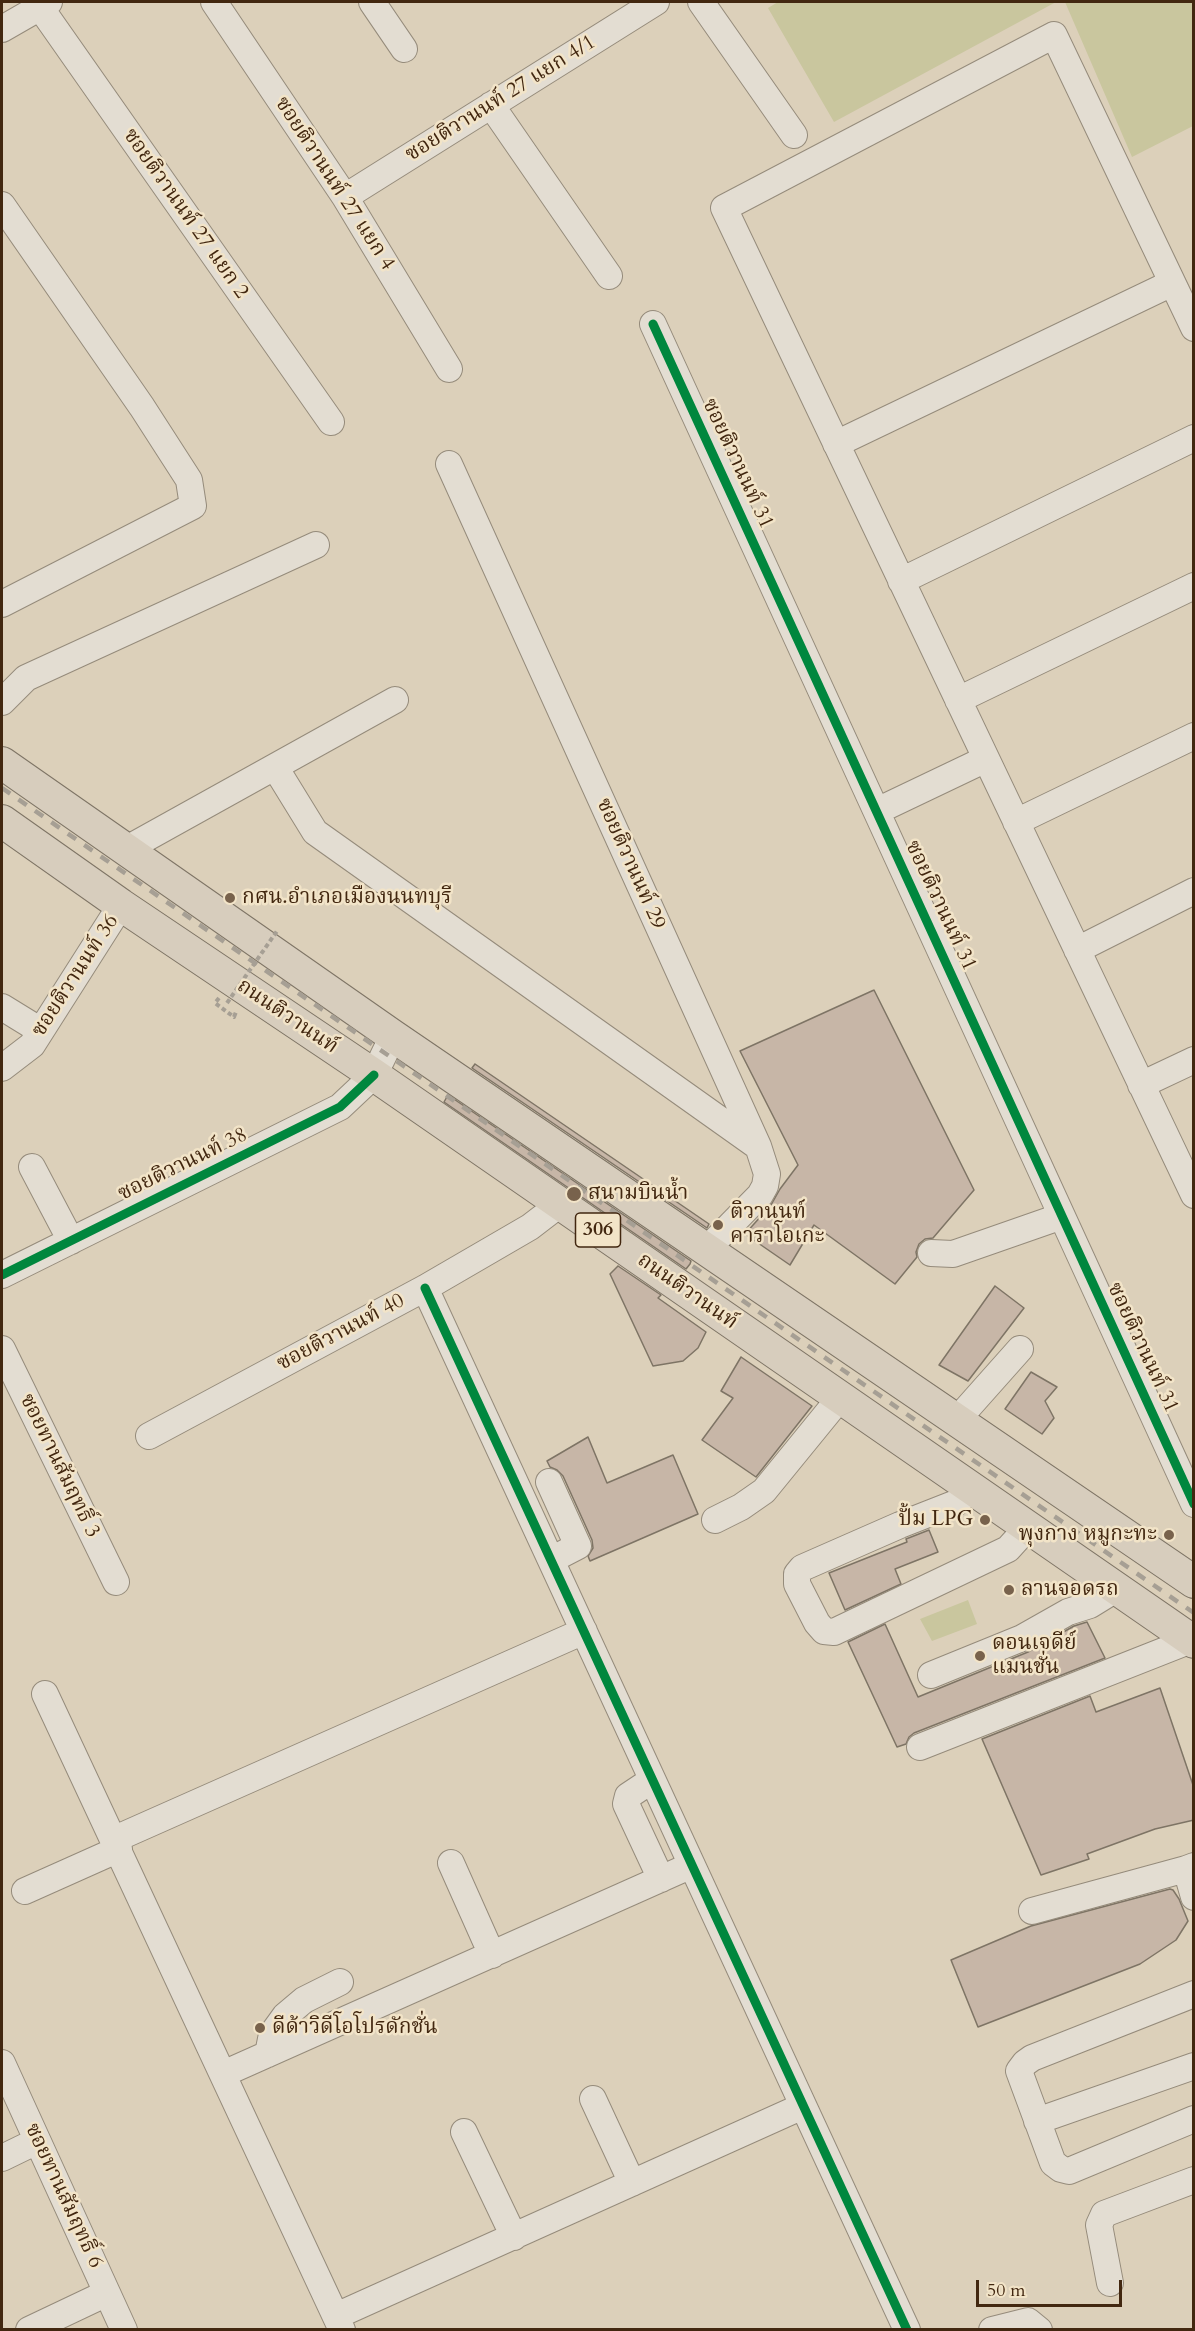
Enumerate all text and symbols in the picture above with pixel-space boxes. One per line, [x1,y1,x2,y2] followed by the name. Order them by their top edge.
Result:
[401,30,601,168] street label: ซอยติวานนท์ 27 แยก 4/1
[269,93,399,275] street label: ซอยติวานนท์ 27 แยก 4
[117,124,253,304] street label: ซอยติวานนท์ 27 แยก 2
[696,395,778,533] street label: ซอยติวานนท์ 31
[590,795,670,933] street label: ซอยติวานนท์ 29
[899,837,981,975] street label: ซอยติวานนท์ 31
[242,885,452,911] place label: กศน.อำเภอเมืองนนทบุรี
[223,891,237,905] marker: กศน.อำเภอเมืองนนทบุรี
[27,910,125,1042] street label: ซอยติวานนท์ 36
[232,974,342,1060] street label: ถนนติวานนท์
[114,1123,252,1207] street label: ซอยติวานนท์ 38
[588,1181,688,1207] place label: สนามบินน้ำ
[565,1185,583,1203] marker: สนามบินน้ำ
[730,1200,825,1250] place label: ติวานนท์ คาราโอเกะ
[576,1213,620,1247] road number: 306
[711,1218,725,1232] marker: ติวานนท์ คาราโอเกะ
[632,1248,742,1336] street label: ถนนติวานนท์
[1101,1279,1183,1417] street label: ซอยติวานนท์ 31
[273,1289,409,1377] street label: ซอยติวานนท์ 40
[13,1390,105,1542] street label: ซอยทานสัมฤทธิ์ 3
[899,1507,973,1533] place label: ปั้ม LPG
[978,1513,992,1527] marker: ปั้ม LPG
[1019,1522,1157,1548] place label: พุงกาง หมูกะทะ
[1162,1528,1176,1542] marker: พุงกาง หมูกะทะ
[1021,1577,1119,1603] place label: ลานจอดรถ
[1002,1583,1016,1597] marker: ลานจอดรถ
[992,1631,1077,1681] place label: ดอนเจดีย์ แมนชั่น
[973,1649,987,1663] marker: ดอนเจดีย์ แมนชั่น
[272,2015,438,2041] place label: ดีด้าวิดีโอโปรดักชั่น
[253,2021,267,2035] marker: ดีด้าวิดีโอโปรดักชั่น
[18,2120,108,2272] street label: ซอยทานสัมฤทธิ์ 6
[979,2268,1124,2306] scale bar
[987,2278,1026,2303] text: 50 m

